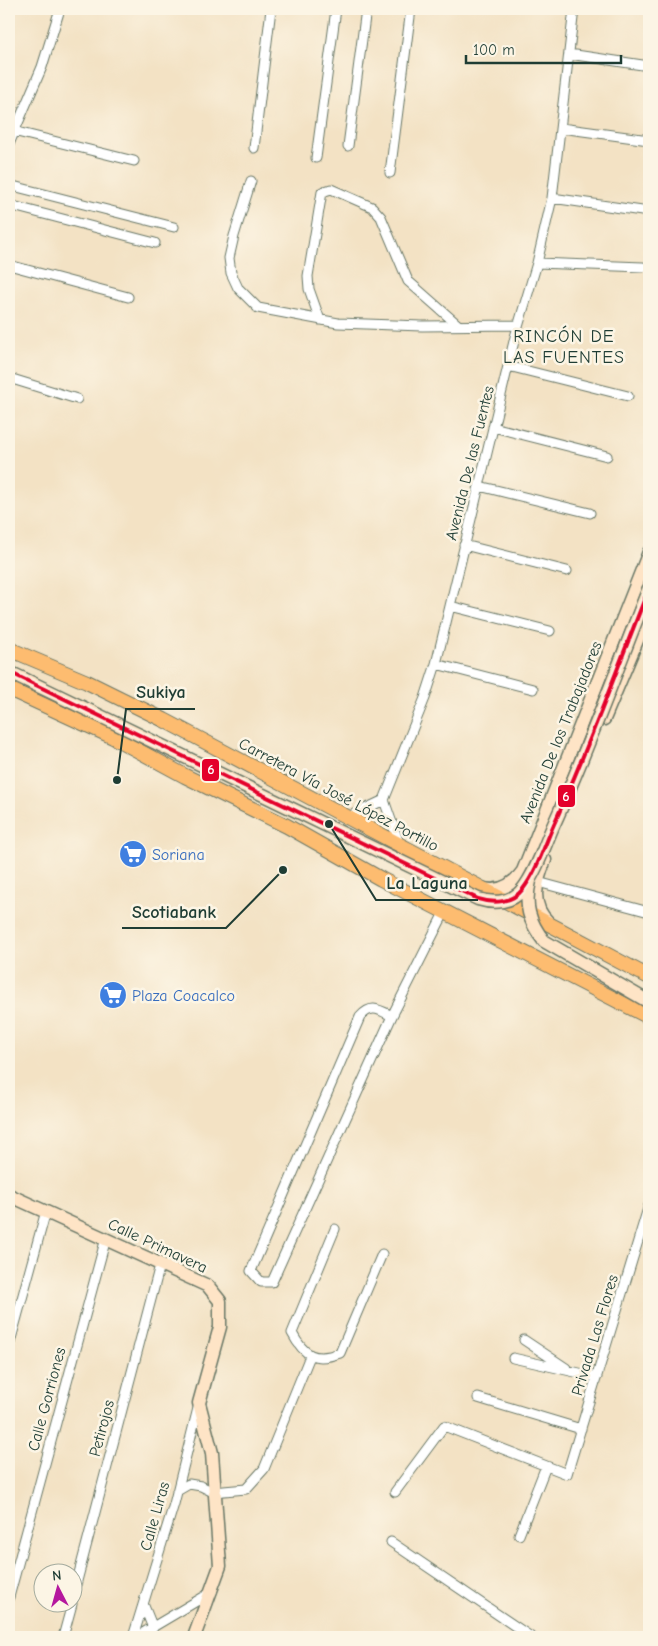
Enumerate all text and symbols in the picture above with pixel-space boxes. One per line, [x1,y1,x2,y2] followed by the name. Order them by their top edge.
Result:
[466,32,620,64] scale bar
[473,41,515,59] text: 100 m
[503,325,625,368] district label: RINCÓN DE LAS FUENTES
[442,384,498,542] street label: Avenida De las Fuentes
[516,638,606,826] street label: Avenida De los Trabajadores
[126,676,195,709] callout: Sukiya
[136,682,186,703] text: Sukiya
[236,734,441,855] street label: Carretera Vía José López Portillo
[201,758,220,782] line badge: 6
[207,761,215,778] text: 6
[557,784,576,808] line badge: 6
[562,788,570,805] text: 6
[118,839,148,869] supermarket icon: Soriana
[152,846,205,864] place label: Soriana
[376,867,478,900] callout: La Laguna
[386,873,468,894] text: La Laguna
[122,895,226,928] callout: Scotiabank
[132,902,216,923] text: Scotiabank
[98,980,128,1010] supermarket icon: Plaza Coacalco
[132,987,235,1005] place label: Plaza Coacalco
[105,1215,210,1277] street label: Calle Primavera
[568,1272,622,1398] street label: Privada Las Flores
[24,1345,70,1453] street label: Calle Gorriones
[86,1398,118,1458] street label: Petirojos
[137,1479,173,1553] street label: Calle Liras
[32,1564,82,1614] north arrow
[51,1567,62,1584] text: N

